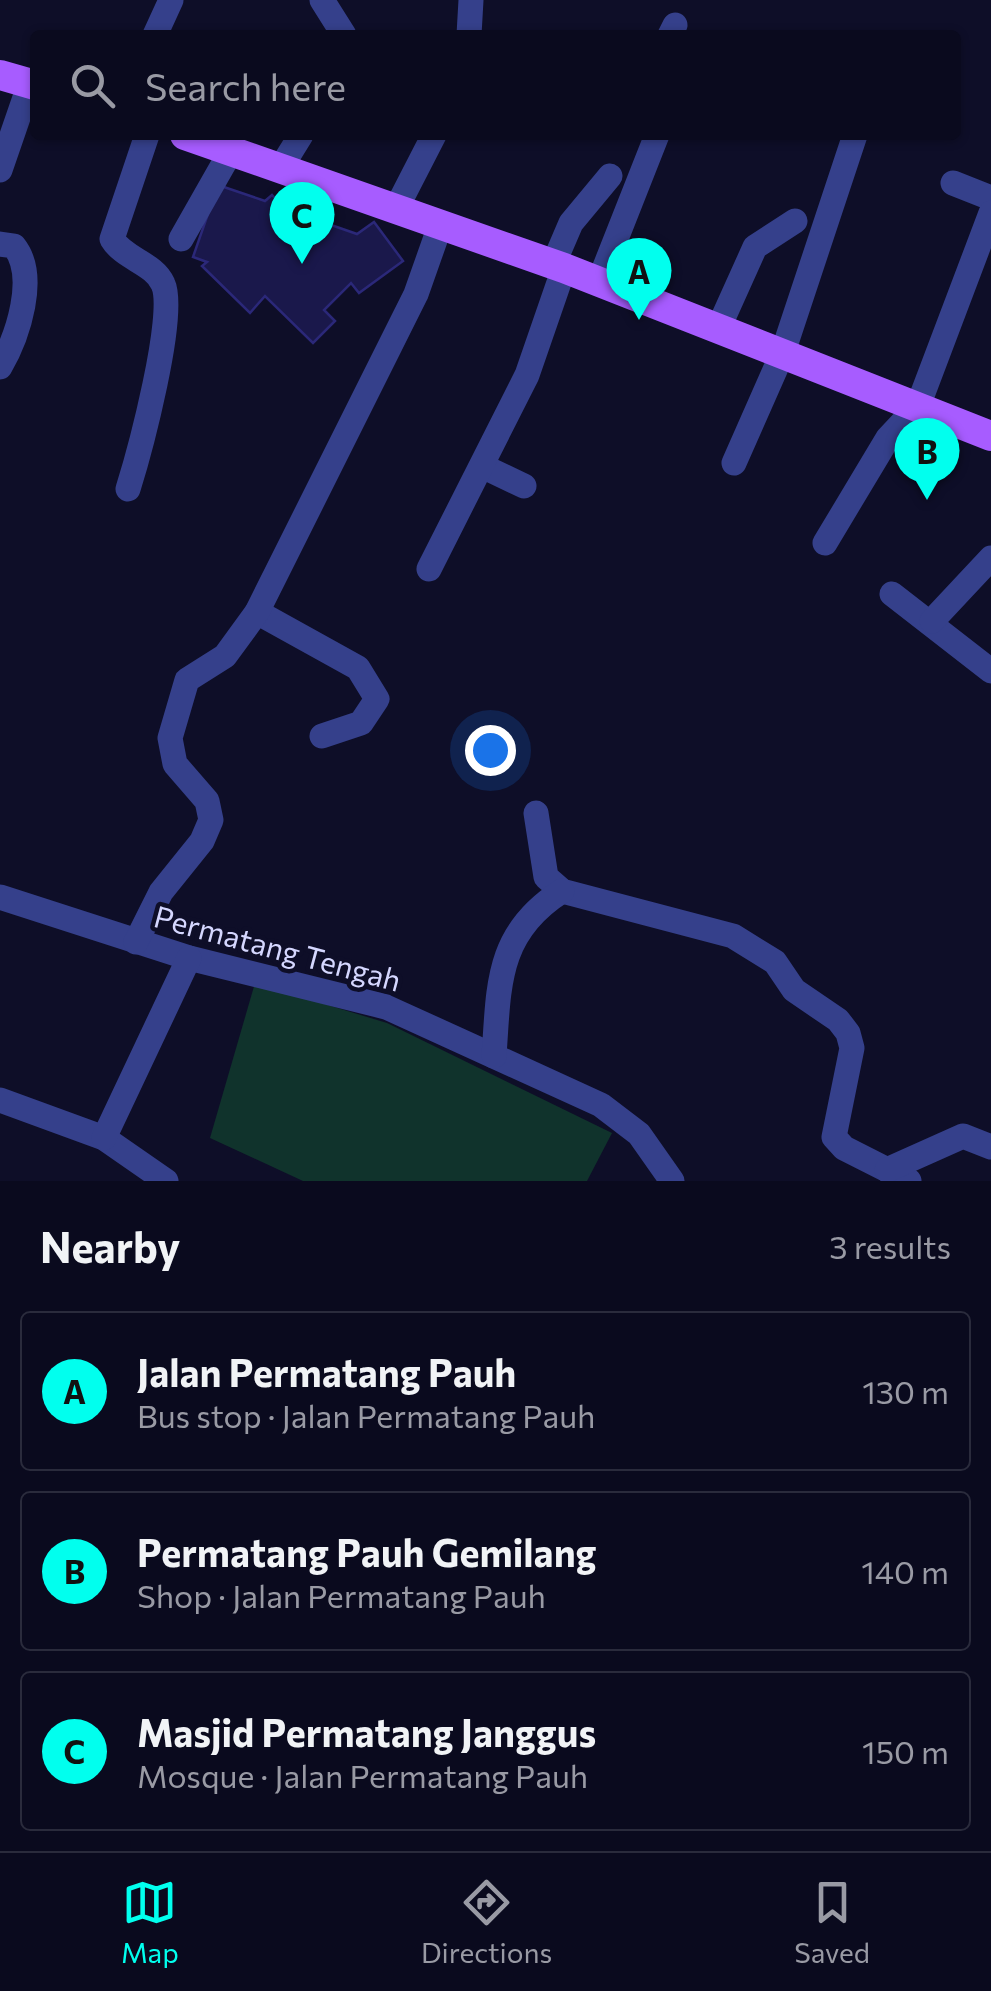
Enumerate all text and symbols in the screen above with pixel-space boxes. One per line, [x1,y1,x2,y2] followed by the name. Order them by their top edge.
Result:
[30,30,961,140] search box
[65,58,120,113] icon: search
[145,62,346,109] text: Search here
[270,182,334,264] pin: C
[606,238,672,320] pin: A
[894,418,960,500] pin: B
[465,725,516,776] your location
[151,896,405,998] street label: Permatang Tengah
[40,1220,180,1272] text: Nearby
[829,1226,951,1266] text: 3 results
[137,1348,516,1395] text: Jalan Permatang Pauh
[63,1371,86,1411] text: A
[862,1371,949,1411] text: 130 m
[137,1395,595,1435] text: Bus stop · Jalan Permatang Pauh
[137,1528,597,1575] text: Permatang Pauh Gemilang
[64,1551,85,1591] text: B
[861,1551,949,1591] text: 140 m
[137,1575,546,1615] text: Shop · Jalan Permatang Pauh
[137,1708,596,1755] text: Masjid Permatang Janggus
[64,1731,85,1771] text: C
[862,1731,949,1771] text: 150 m
[137,1755,588,1795] text: Mosque · Jalan Permatang Pauh
[121,1875,179,1969] tab: Map
[421,1875,552,1969] tab: Directions
[794,1875,870,1969] tab: Saved

